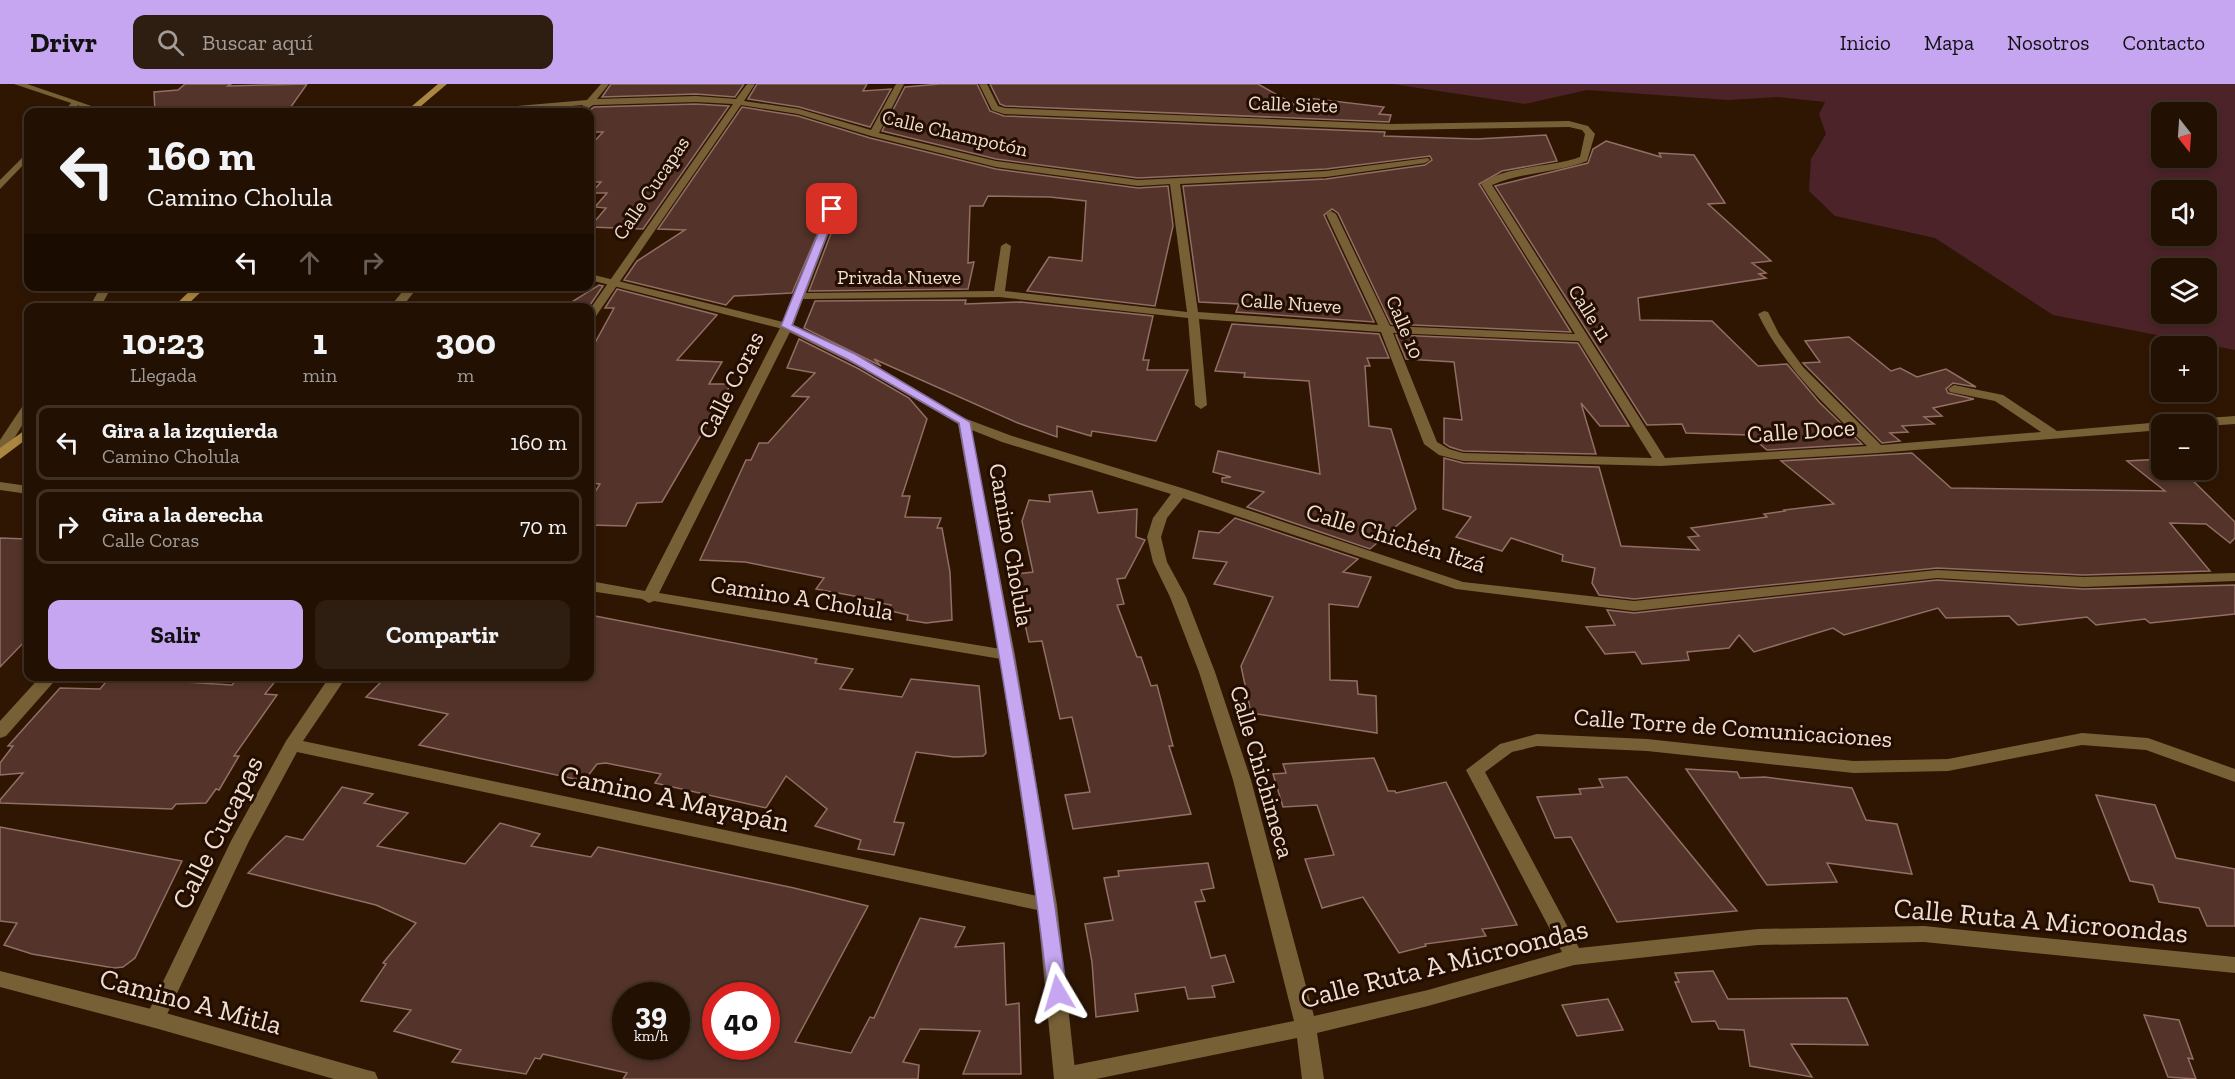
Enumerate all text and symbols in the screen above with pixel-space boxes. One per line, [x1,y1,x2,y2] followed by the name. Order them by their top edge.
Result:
[133,15,553,69] search box
[30,26,97,59] text: Drivr
[154,26,187,59] icon: search
[202,29,313,56] text: Buscar aquí
[1840,30,1891,55] text: Inicio
[1924,30,1974,55] text: Mapa
[2007,30,2089,55] text: Nosotros
[2122,30,2205,55] text: Contacto
[1248,90,1338,118] street label: Calle Siete
[2151,102,2217,168] north arrow
[2151,102,2217,480] map controls
[880,105,1031,162] street label: Calle Champotón
[147,130,255,181] text: 160 m
[48,132,126,210] icon: left
[608,132,694,244] street label: Calle Cucapas
[2151,180,2217,246] button: sound
[147,181,333,213] text: Camino Cholula
[806,183,857,234] pin
[815,192,848,225] icon: arrive
[230,246,263,279] icon: left
[293,246,326,279] icon: ahead
[356,246,389,279] icon: right
[2151,258,2217,324] button: layers
[837,265,961,289] street label: Privada Nueve
[1563,280,1617,346] street label: Calle 11
[1240,288,1342,318] street label: Calle Nueve
[1381,292,1429,362] street label: Calle 10
[122,320,205,363] text: 10:23
[313,320,327,363] text: 1
[435,320,496,363] text: 300
[691,326,770,443] street label: Calle Coras
[2151,336,2217,402] button: +
[130,363,197,387] text: Llegada
[303,363,337,387] text: min
[457,363,474,387] text: m
[1746,412,1856,449] street label: Calle Doce
[2151,414,2217,480] button: −
[102,417,278,444] text: Gira a la izquierda
[51,426,84,459] icon: left
[510,429,567,456] text: 160 m
[102,444,240,468] text: Camino Cholula
[983,461,1040,629] street label: Camino Cholula
[1303,496,1490,579] street label: Calle Chichén Itzá
[102,501,263,528] text: Gira a la derecha
[51,510,84,543] icon: right
[520,513,567,540] text: 70 m
[102,528,199,552] text: Calle Coras
[709,569,896,626] street label: Camino A Cholula
[48,600,303,669] button: Salir
[315,600,570,669] button: Compartir
[1224,682,1301,862] street label: Calle Chichimeca
[1573,702,1893,753] street label: Calle Torre de Comunicaciones
[165,750,270,914] street label: Calle Cucapas
[557,758,792,839] street label: Camino A Mayapán
[1892,891,2189,950] street label: Calle Ruta A Microondas
[1297,912,1591,1015] street label: Calle Ruta A Microondas
[96,961,286,1042] street label: Camino A Mitla
[1026,961,1090,1025] position arrow
[702,982,780,1060] speed limit sign: 40
[635,996,667,1032] text: 39
[634,1027,668,1045] text: km/h

